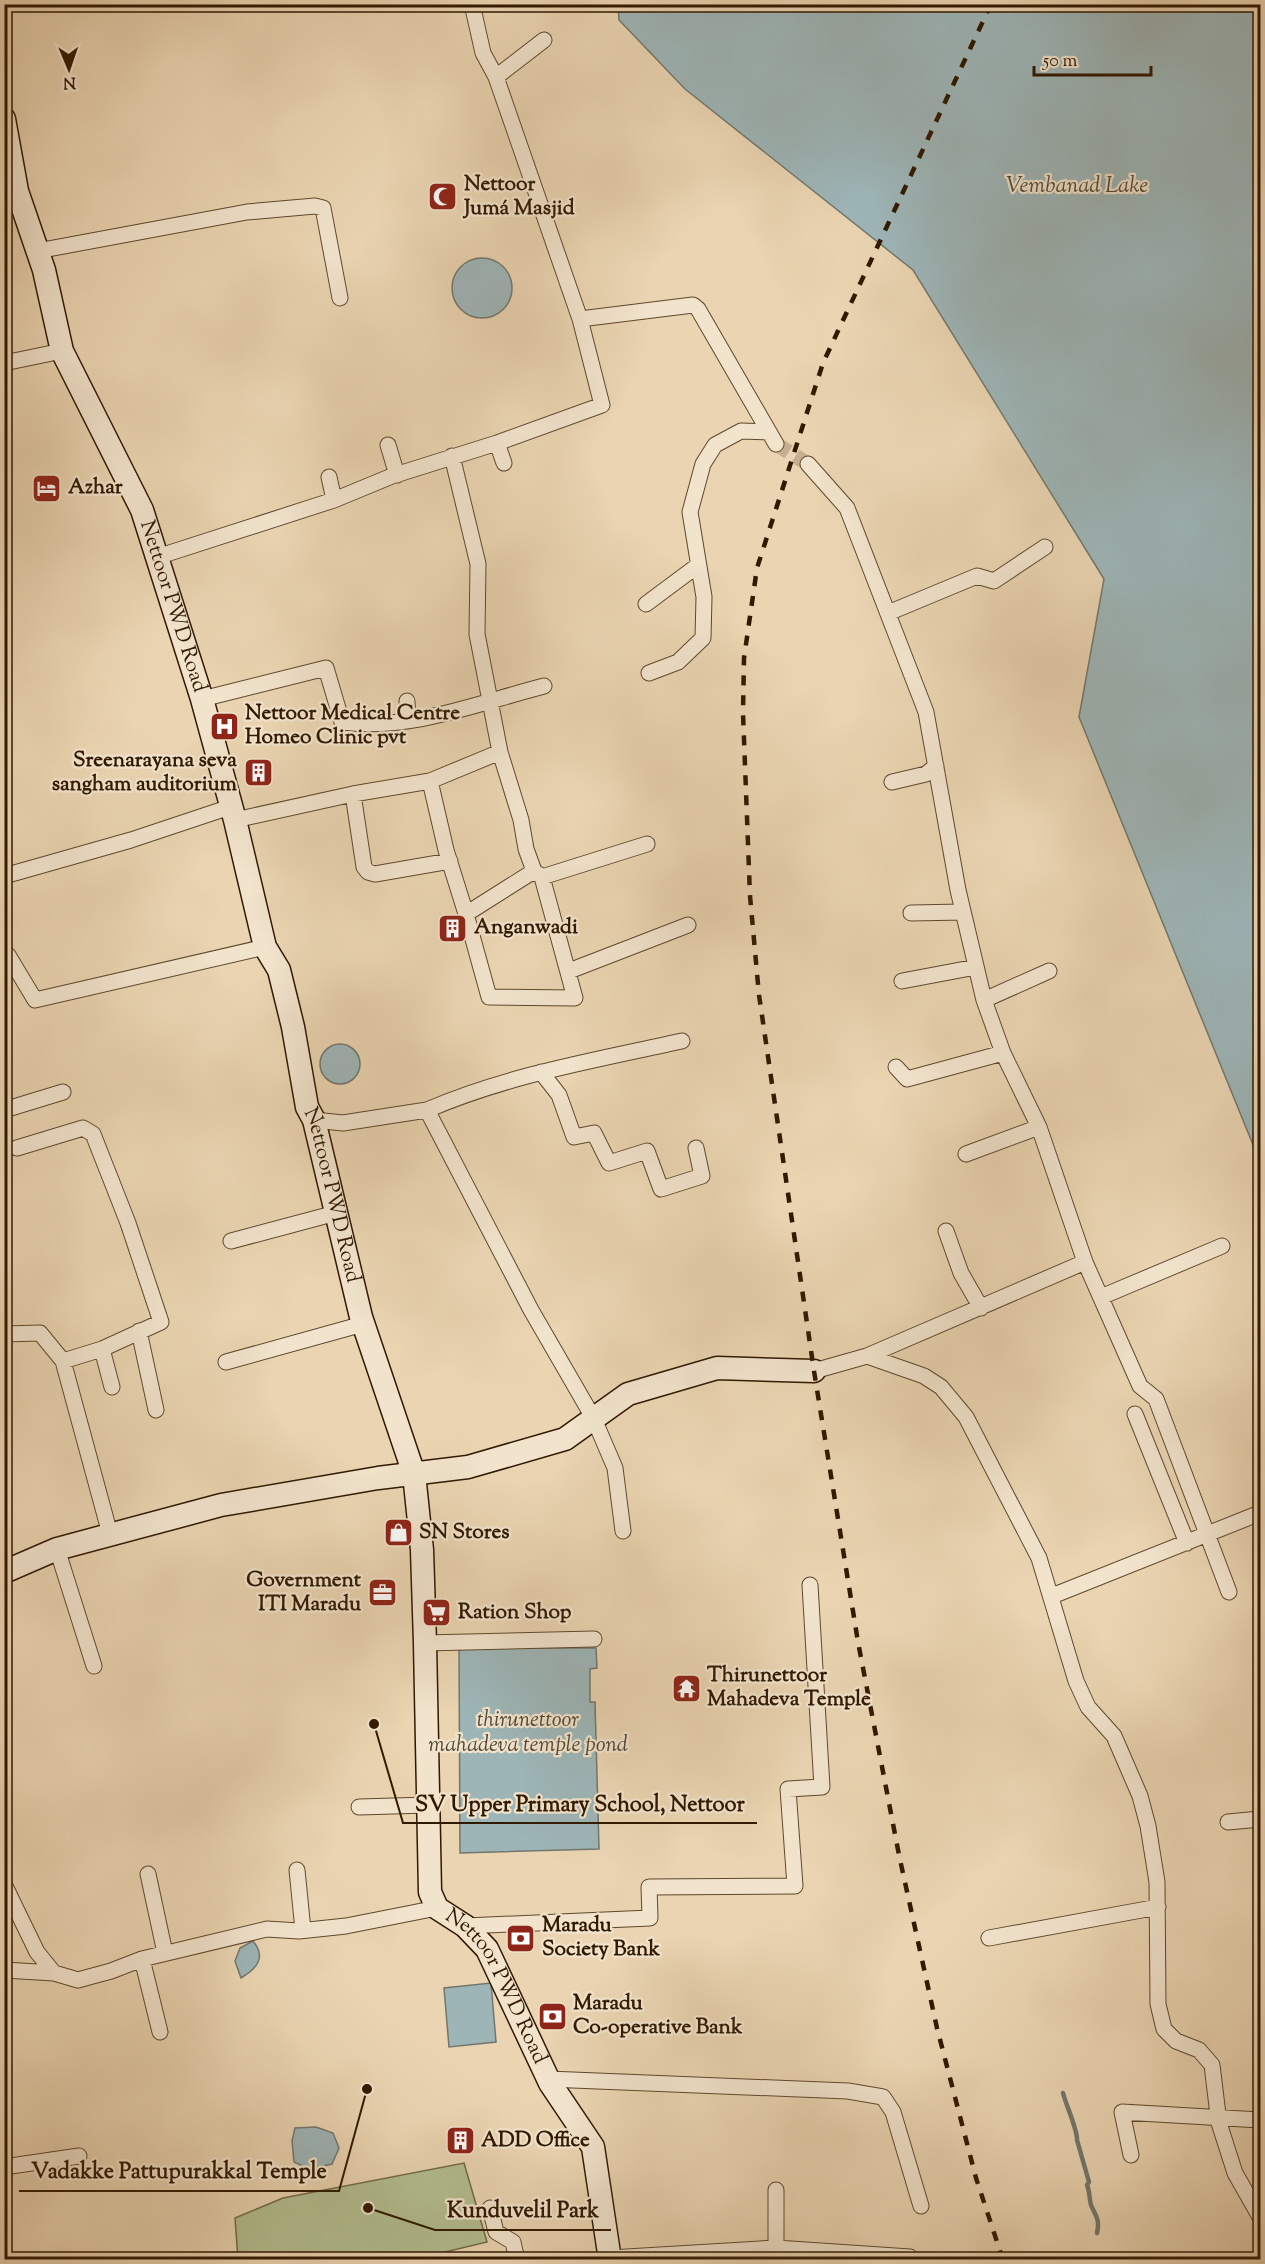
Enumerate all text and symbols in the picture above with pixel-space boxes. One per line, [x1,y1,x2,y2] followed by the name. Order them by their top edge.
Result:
[39,39,99,99] north arrow
[1034,39,1151,77] scale bar
[1042,49,1078,75] text: 50 m
[62,70,76,93] text: N
[462,170,575,224] place label: Nettoor Jumá Masjid
[1006,171,1148,203] water label: Vembanad Lake
[427,181,459,213] mosque icon: Nettoor Jumá Masjid
[31,472,63,504] hotel icon: Azhar
[68,473,123,503] place label: Azhar
[131,517,214,697] street label: Nettoor PWD Road
[245,699,460,753] place label: Nettoor Medical Centre Homeo Clinic pvt
[208,710,240,742] hospital icon: Nettoor Medical Centre Homeo Clinic pvt
[52,746,238,800] place label: Sreenarayana seva sangham auditorium
[242,757,274,789] building icon: Sreenarayana seva sangham auditorium
[437,912,469,944] building icon: Anganwadi
[474,913,578,943] place label: Anganwadi
[295,1102,367,1286] street label: Nettoor PWD Road
[382,1517,414,1549] shop icon: SN Stores
[419,1518,510,1548] place label: SN Stores
[246,1566,362,1620] place label: Government ITI Maradu
[366,1577,398,1609] office icon: Government ITI Maradu
[421,1597,453,1629] supermarket icon: Ration Shop
[458,1598,572,1628] place label: Ration Shop
[707,1661,871,1715] place label: Thirunettoor Mahadeva Temple
[670,1672,702,1704] temple icon: Thirunettoor Mahadeva Temple
[428,1705,628,1762] water label: thirunettoor mahadeva temple pond
[403,1783,757,1823] callout: SV Upper Primary School, Nettoor
[415,1790,746,1822] text: SV Upper Primary School, Nettoor
[439,1902,554,2069] street label: Nettoor PWD Road
[542,1911,660,1965] place label: Maradu Society Bank
[505,1922,537,1954] bank icon: Maradu Society Bank
[573,1989,743,2043] place label: Maradu Co-operative Bank
[536,2000,568,2032] bank icon: Maradu Co-operative Bank
[444,2125,476,2157] building icon: ADD Office
[481,2126,590,2156] place label: ADD Office
[19,2151,339,2191] callout: Vadakke Pattupurakkal Temple
[31,2157,327,2189] text: Vadakke Pattupurakkal Temple
[435,2190,611,2230] callout: Kunduvelil Park
[447,2196,599,2228] text: Kunduvelil Park

